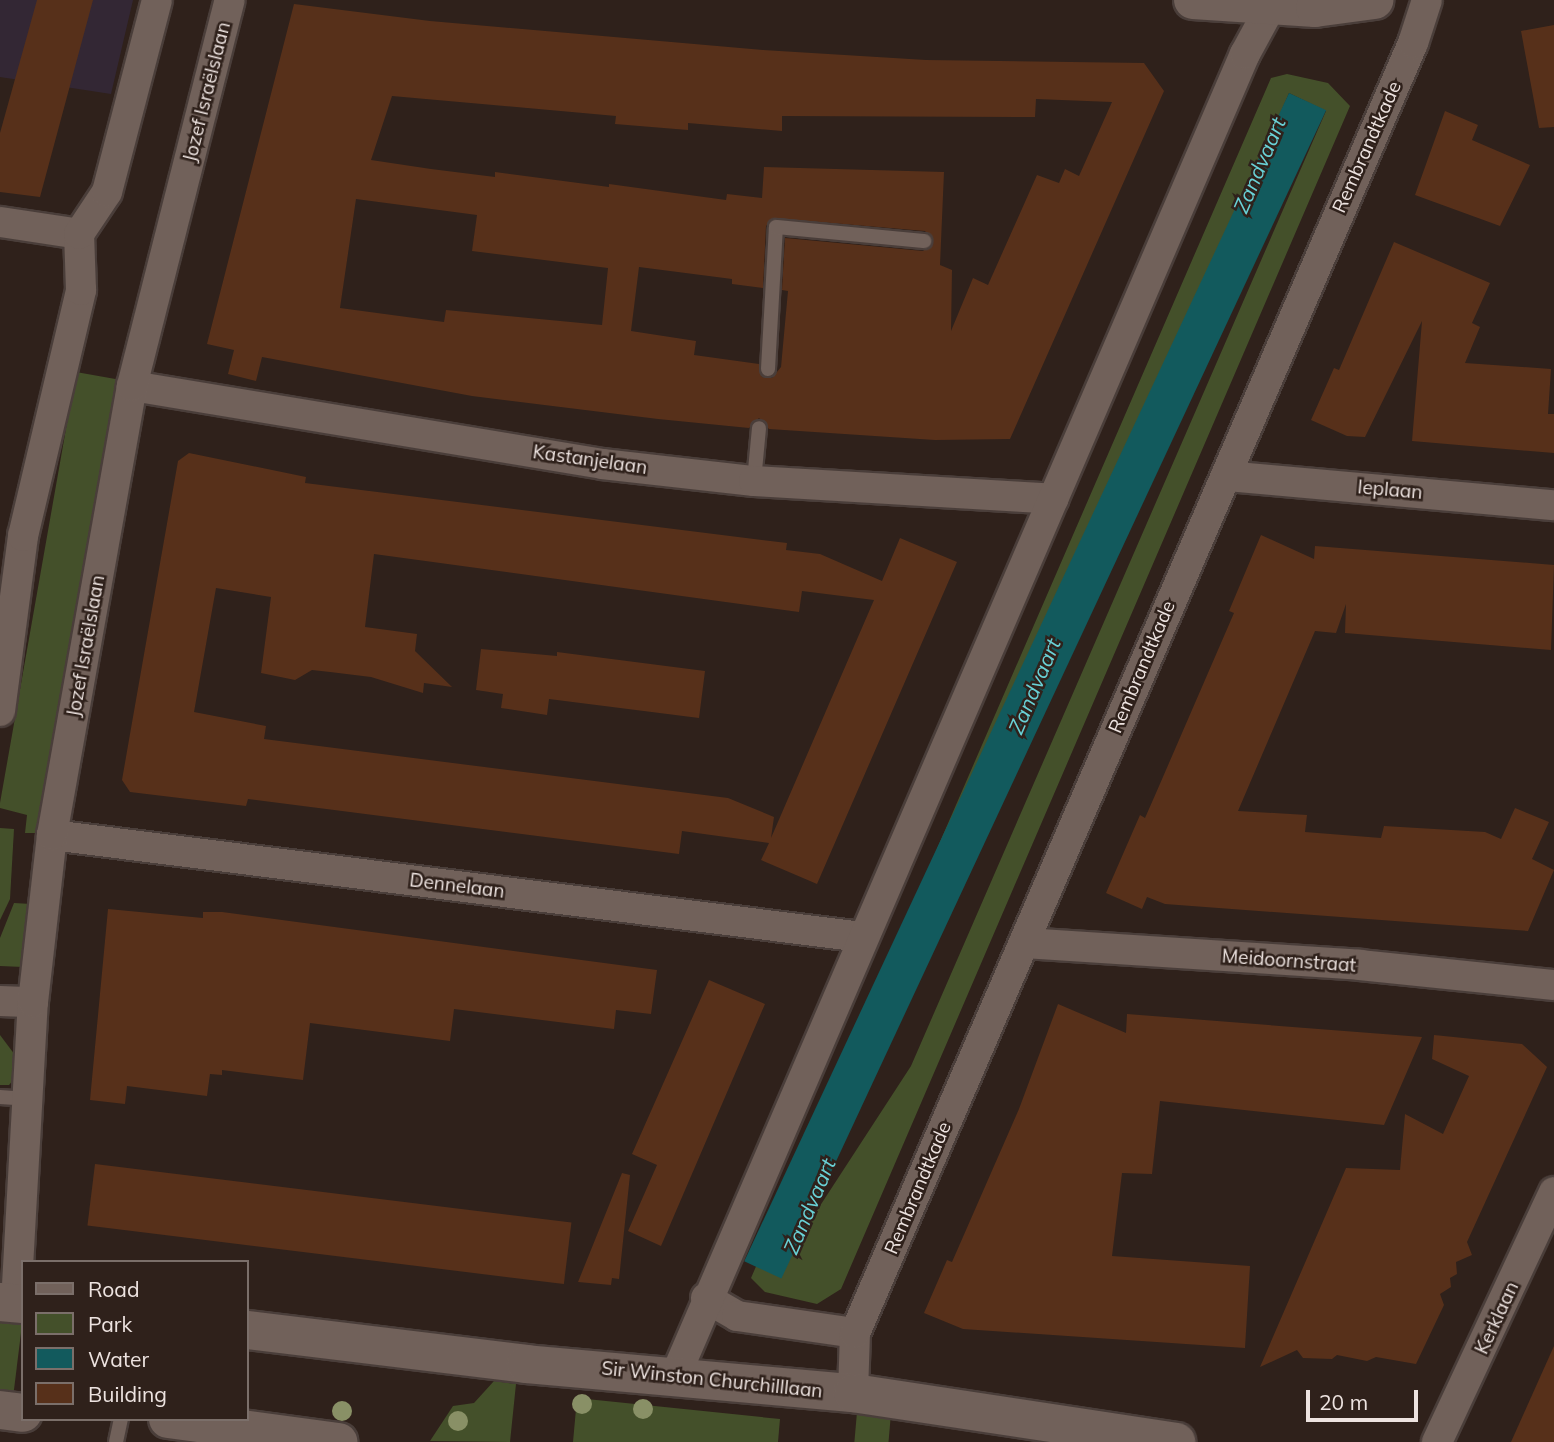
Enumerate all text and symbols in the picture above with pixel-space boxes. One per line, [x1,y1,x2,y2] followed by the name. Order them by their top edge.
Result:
[179,20,235,164] street label: Jozef Israëlslaan
[1328,78,1406,216] street label: Rembrandtkade
[1228,113,1290,217] water label: Zandvaart
[531,441,649,479] street label: Kastanjelaan
[1357,476,1423,504] street label: Ieplaan
[62,573,110,719] street label: Jozef Israëlslaan
[1104,597,1180,737] street label: Rembrandtkade
[1003,634,1065,738] water label: Zandvaart
[408,869,506,903] street label: Dennelaan
[1221,945,1357,977] street label: Meidoornstraat
[880,1118,956,1258] street label: Rembrandtkade
[778,1154,840,1258] water label: Zandvaart
[21,1260,248,1421] legend
[88,1276,139,1302] text: Road
[1470,1278,1524,1358] street label: Kerklaan
[88,1311,132,1337] text: Park
[88,1346,149,1372] text: Water
[600,1357,824,1403] street label: Sir Winston Churchilllaan
[1309,1376,1421,1420] scale bar
[88,1381,167,1407] text: Building
[1319,1389,1368,1415] text: 20 m

